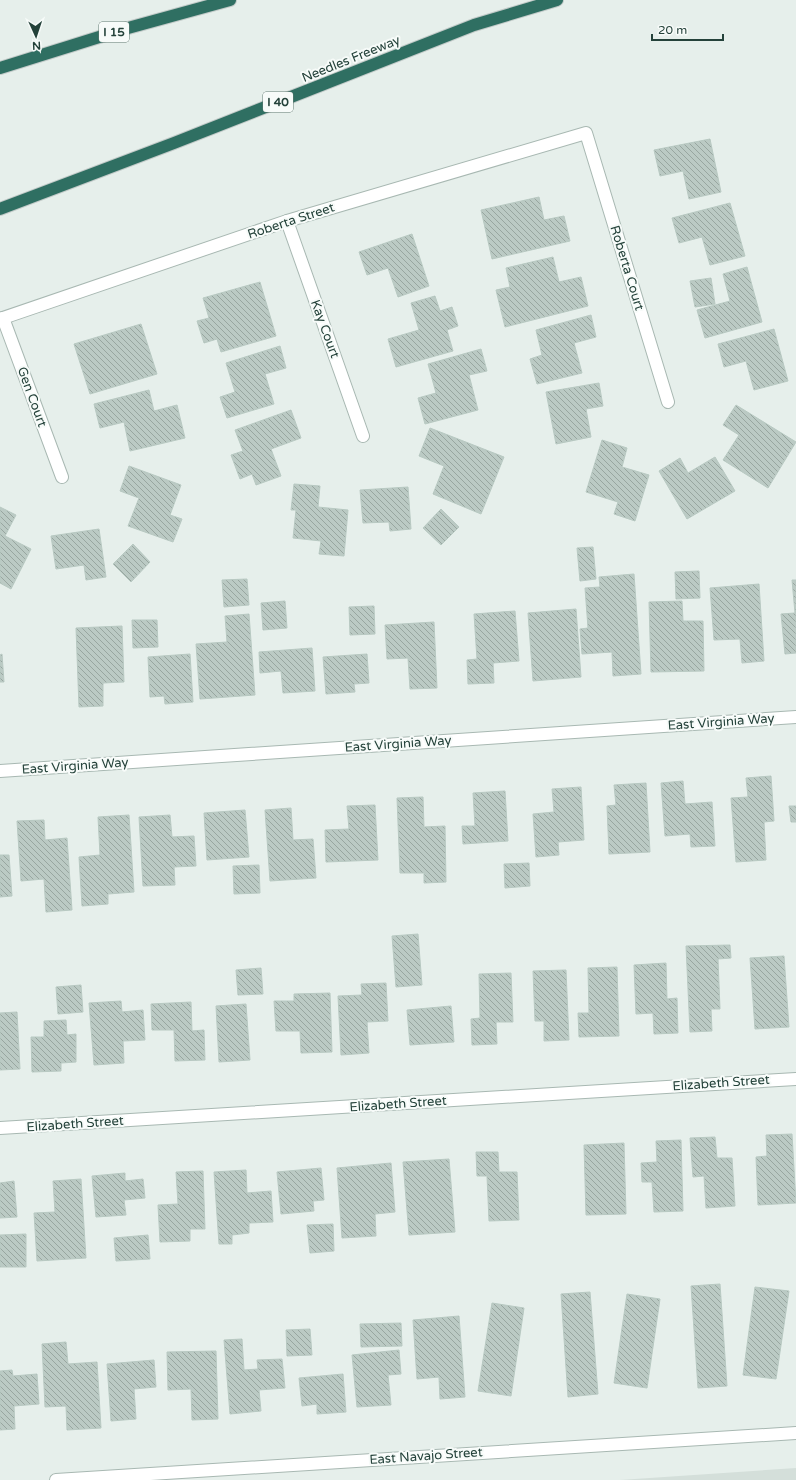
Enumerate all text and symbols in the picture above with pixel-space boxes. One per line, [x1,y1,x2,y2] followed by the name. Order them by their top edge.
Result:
[16,16,56,56] north arrow
[652,16,723,42] scale bar
[99,22,129,42] road number: I 15
[658,23,687,37] text: 20 m
[299,32,403,86] street label: Needles Freeway
[32,39,41,52] text: N
[263,92,293,112] road number: I 40
[245,199,337,243] street label: Roberta Street
[606,224,648,312] street label: Roberta Court
[307,298,343,360] street label: Kay Court
[14,365,50,429] street label: Gen Court
[667,710,775,734] street label: East Virginia Way
[344,732,452,756] street label: East Virginia Way
[21,754,129,778] street label: East Virginia Way
[672,1072,770,1094] street label: Elizabeth Street
[349,1093,447,1115] street label: Elizabeth Street
[26,1113,124,1135] street label: Elizabeth Street
[369,1444,483,1468] street label: East Navajo Street

